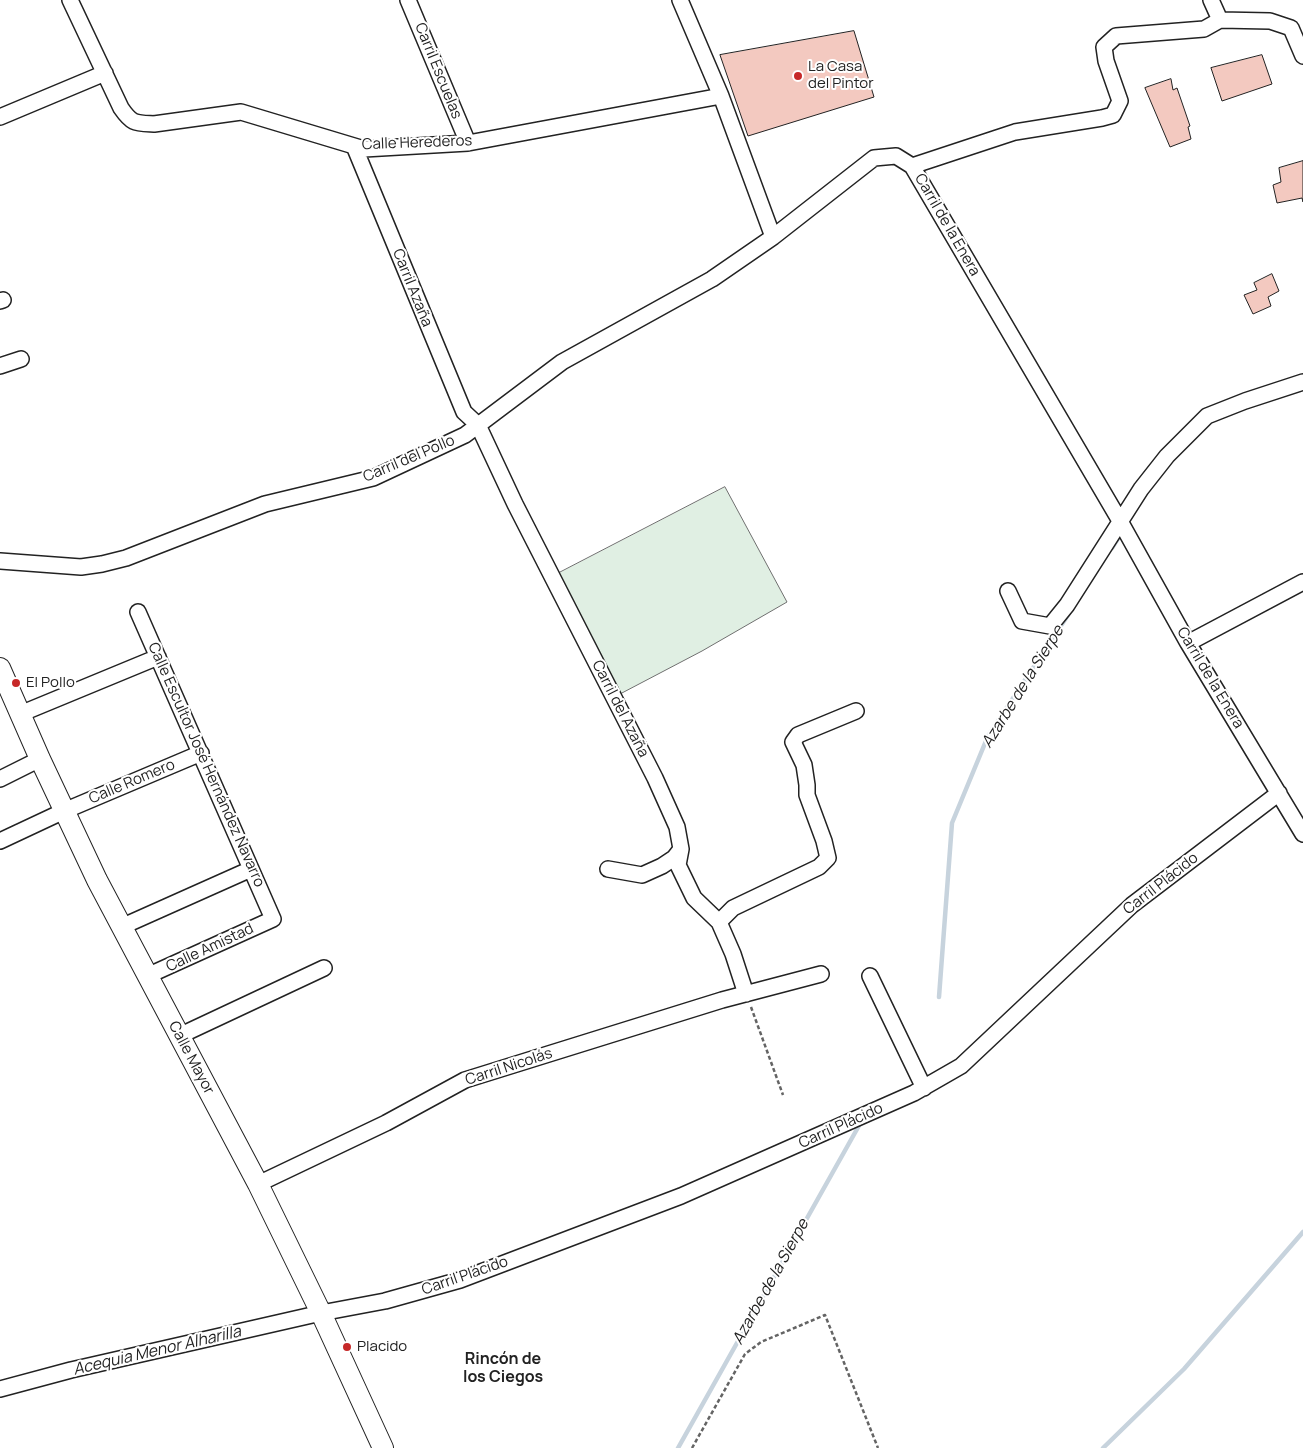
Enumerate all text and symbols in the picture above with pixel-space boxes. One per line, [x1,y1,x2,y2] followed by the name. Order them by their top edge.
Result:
[411,20,465,122] street label: Carril Escuelas
[808,58,874,93] place label: La Casa del Pintor
[792,70,804,82] marker: La Casa del Pintor
[361,132,473,154] street label: Calle Herederos
[910,171,984,279] street label: Carril de la Enera
[388,246,436,330] street label: Carril Azaña
[360,432,458,486] street label: Carril del Pollo
[978,622,1068,752] water label: Azarbe de la Sierpe
[1173,624,1247,732] street label: Carril de la Enera
[144,640,268,890] street label: Calle Escultor José Hernández Navarro
[588,657,652,761] street label: Carril del Azaña
[26,674,75,692] place label: El Pollo
[10,677,22,689] marker: El Pollo
[86,756,178,808] street label: Calle Romero
[1120,849,1202,919] street label: Carril Plácido
[163,920,257,976] street label: Calle Amistad
[164,1018,218,1098] street label: Calle Mayor
[463,1044,555,1090] street label: Carril Nicolás
[796,1099,886,1153] street label: Carril Plácido
[729,1216,813,1348] water label: Azarbe de la Sierpe
[419,1253,511,1299] street label: Carril Plácido
[71,1322,243,1380] water label: Acequia Menor Alharilla
[357,1338,407,1356] place label: Placido
[341,1341,353,1353] marker: Placido
[463,1350,543,1388] district label: Rincón de los Ciegos

